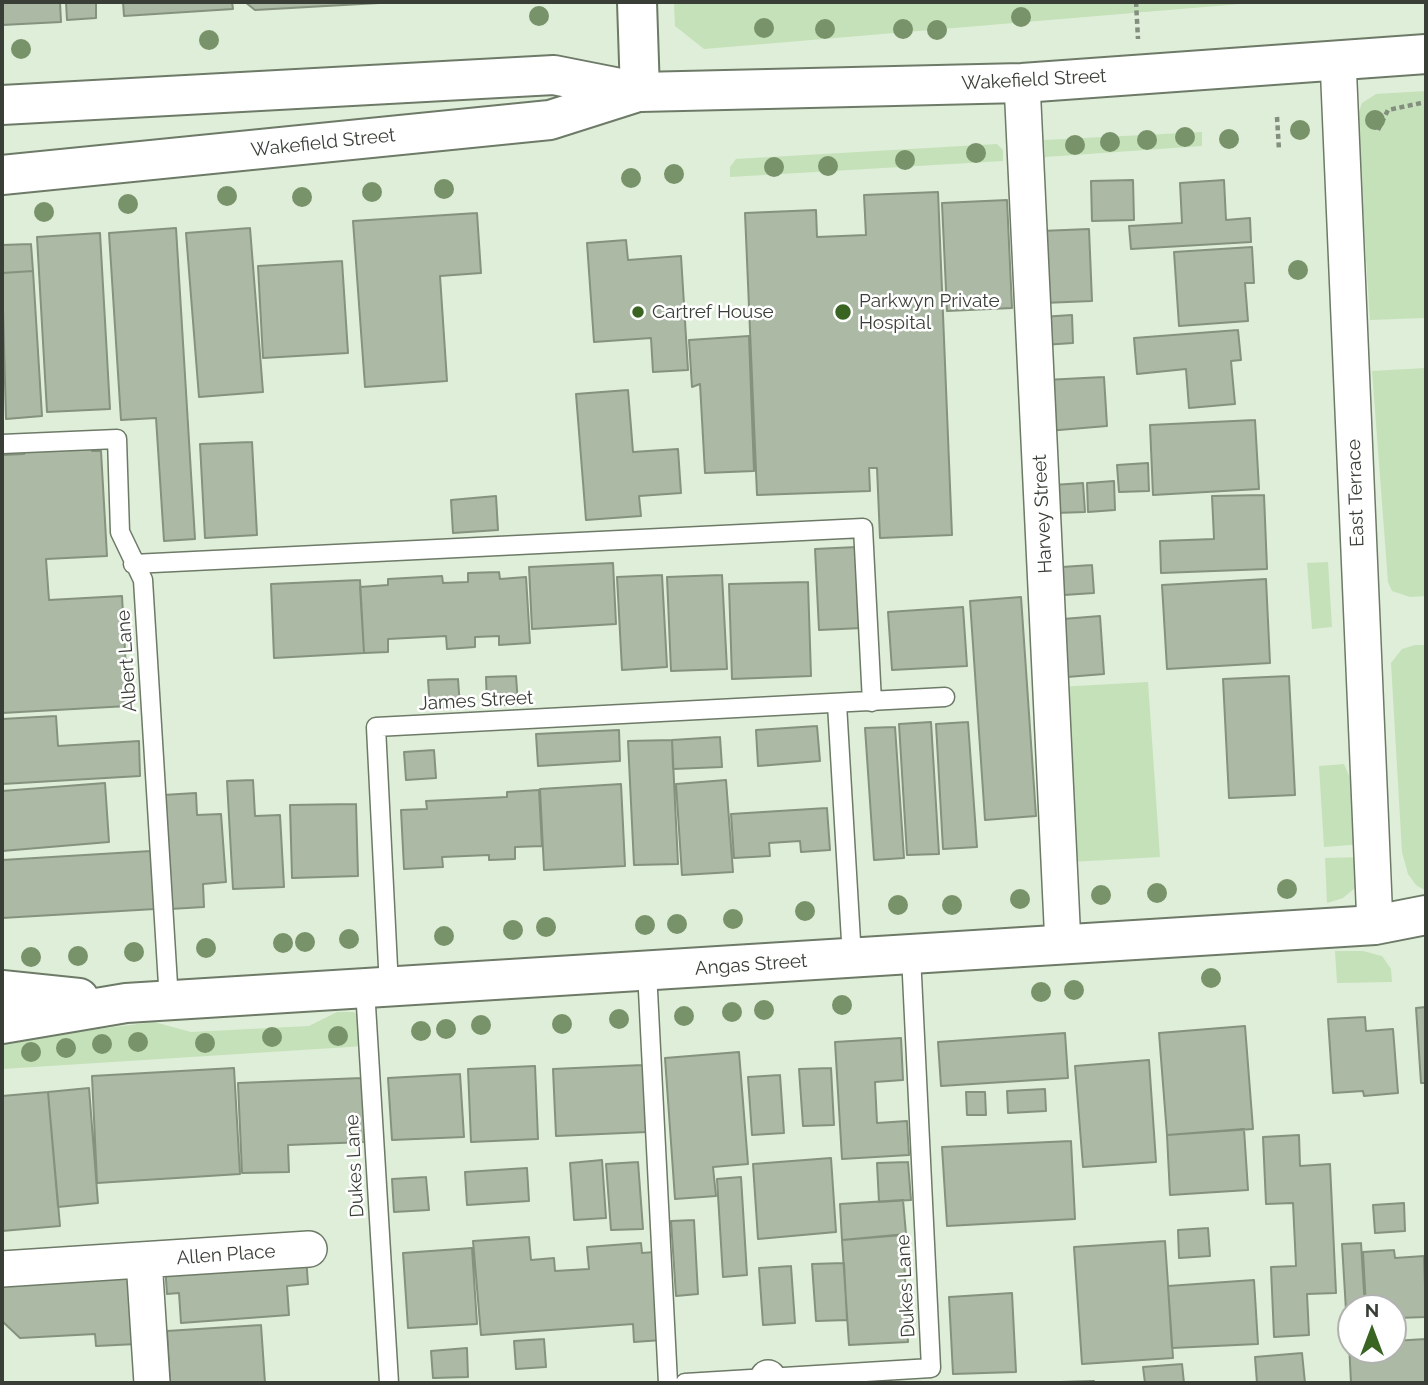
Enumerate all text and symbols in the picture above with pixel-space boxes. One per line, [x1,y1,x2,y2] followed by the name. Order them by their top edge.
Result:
[961,65,1107,95] street label: Wakefield Street
[250,124,396,162] street label: Wakefield Street
[859,290,1000,334] place label: Parkwyn Private Hospital
[652,301,774,323] place label: Cartref House
[833,302,853,322] marker: Parkwyn Private Hospital
[630,304,646,320] marker: Cartref House
[1343,439,1369,547] street label: East Terrace
[1028,454,1058,574] street label: Harvey Street
[112,609,142,713] street label: Albert Lane
[418,687,534,715] street label: James Street
[694,950,808,980] street label: Angas Street
[341,1114,369,1218] street label: Dukes Lane
[892,1234,920,1338] street label: Dukes Lane
[176,1240,276,1270] street label: Allen Place
[1337,1294,1407,1364] north arrow
[1365,1299,1379,1321] text: N

